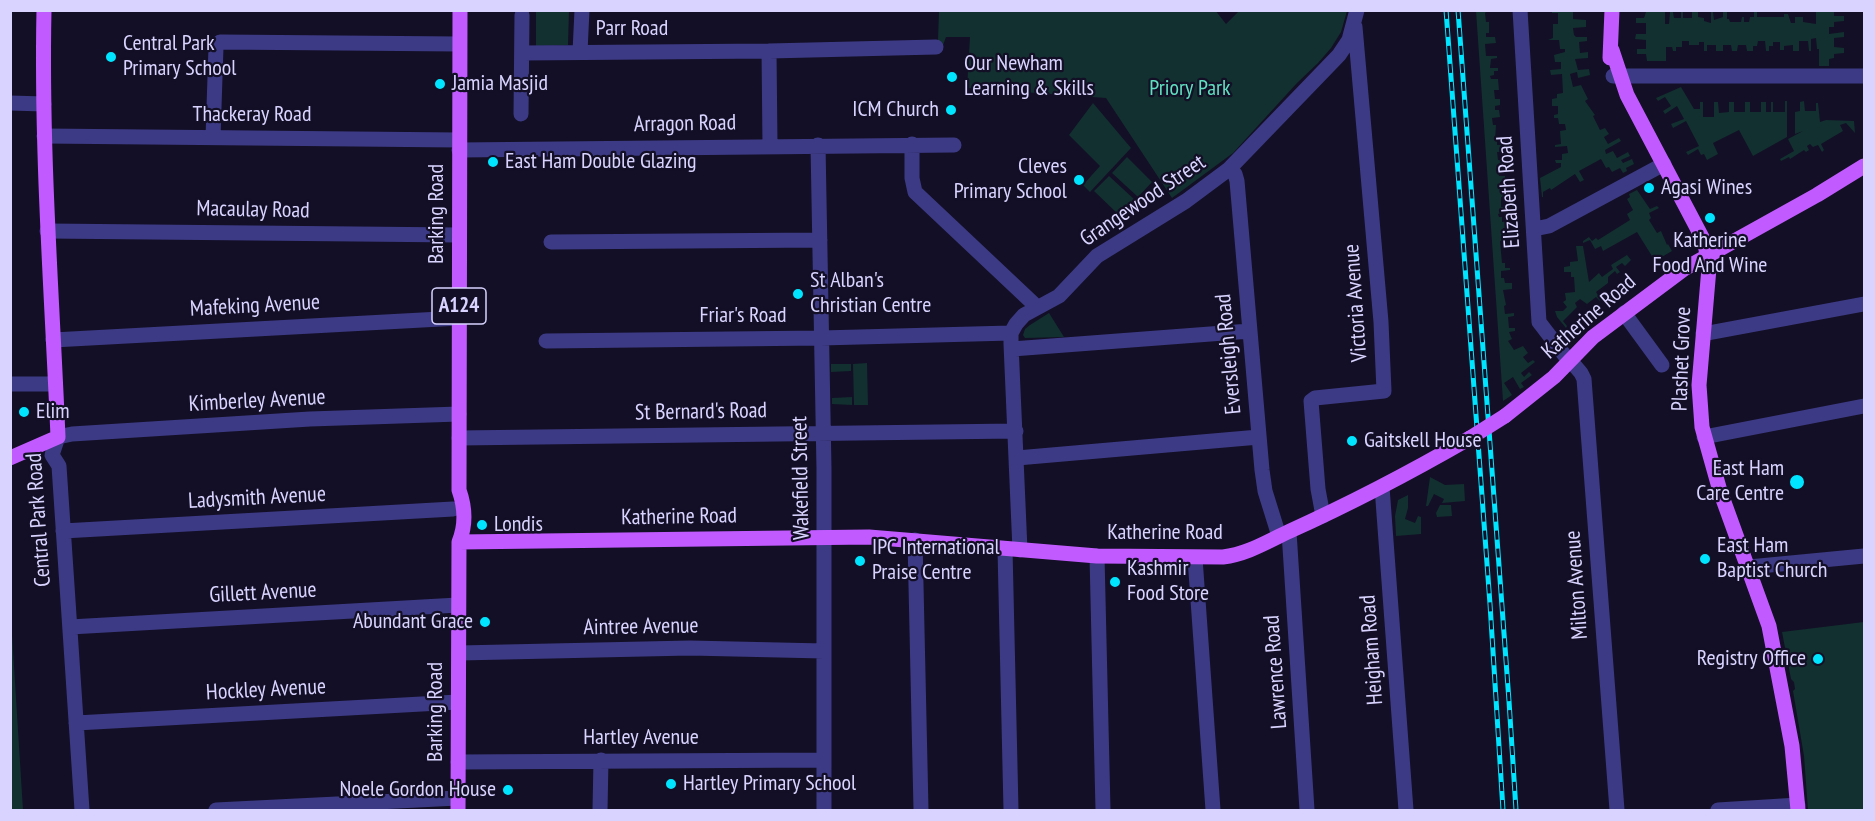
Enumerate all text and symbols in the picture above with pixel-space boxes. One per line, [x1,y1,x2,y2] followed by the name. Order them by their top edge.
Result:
[596,16,668,42] street label: Parr Road
[123,31,236,82] place label: Central Park Primary School
[104,50,118,64] marker: Central Park Primary School
[964,51,1094,102] place label: Our Newham Learning & Skills
[945,70,959,84] marker: Our Newham Learning & Skills
[452,71,548,97] place label: Jamia Masjid
[1149,76,1231,102] park label: Priory Park
[433,77,447,91] marker: Jamia Masjid
[852,97,939,123] place label: ICM Church
[193,102,311,128] street label: Thackeray Road
[944,103,958,117] marker: ICM Church
[634,110,736,138] street label: Arragon Road
[1492,135,1526,249] street label: Elizabeth Road
[505,149,697,175] place label: East Ham Double Glazing
[1075,149,1211,253] street label: Grangewood Street
[954,154,1067,206] place label: Cleves Primary School
[486,155,500,169] marker: East Ham Double Glazing
[424,164,450,264] street label: Barking Road
[1072,173,1086,187] marker: Cleves Primary School
[1661,175,1752,201] place label: Agasi Wines
[1642,181,1656,195] marker: Agasi Wines
[196,196,310,224] street label: Macaulay Road
[1703,211,1717,225] marker: Katherine Food And Wine
[1653,228,1767,280] place label: Katherine Food And Wine
[1339,243,1373,363] street label: Victoria Avenue
[810,268,931,320] place label: St Alban's Christian Centre
[1537,269,1641,365] street label: Katherine Road
[791,287,805,301] marker: St Alban's Christian Centre
[432,288,486,324] road number: A124
[189,289,321,323] street label: Mafeking Avenue
[1211,293,1247,415] street label: Eversleigh Road
[699,303,787,329] street label: Friar's Road
[1667,306,1697,412] street label: Plashet Grove
[188,384,326,418] street label: Kimberley Avenue
[635,398,767,426] street label: St Bernard's Road
[36,399,70,425] place label: Elim
[17,405,31,419] marker: Elim
[787,416,815,540] street label: Wakefield Street
[1364,428,1482,454] place label: Gaitskell House
[1345,434,1359,448] marker: Gaitskell House
[21,452,57,588] street label: Central Park Road
[1696,456,1784,508] place label: East Ham Care Centre
[1788,473,1806,491] marker: East Ham Care Centre
[187,481,327,515] street label: Ladysmith Avenue
[621,503,737,531] street label: Katherine Road
[494,512,543,538] place label: Londis
[475,518,489,532] marker: Londis
[1107,520,1223,546] street label: Katherine Road
[1560,530,1594,640] street label: Milton Avenue
[1717,533,1828,584] place label: East Ham Baptist Church
[872,535,1000,586] place label: IPC International Praise Centre
[1698,552,1712,566] marker: East Ham Baptist Church
[853,554,867,568] marker: IPC International Praise Centre
[1127,556,1209,608] place label: Kashmir Food Store
[1108,575,1122,589] marker: Kashmir Food Store
[209,577,317,609] street label: Gillett Avenue
[1355,594,1389,706] street label: Heigham Road
[353,609,473,635] place label: Abundant Grace
[583,613,699,641] street label: Aintree Avenue
[1259,614,1293,730] street label: Lawrence Road
[478,615,492,629] marker: Abundant Grace
[1697,646,1806,672] place label: Registry Office
[1811,652,1825,666] marker: Registry Office
[423,662,449,762] street label: Barking Road
[205,674,327,706] street label: Hockley Avenue
[583,725,699,751] street label: Hartley Avenue
[683,771,856,797] place label: Hartley Primary School
[340,777,496,803] place label: Noele Gordon House
[664,777,678,791] marker: Hartley Primary School
[501,783,515,797] marker: Noele Gordon House

